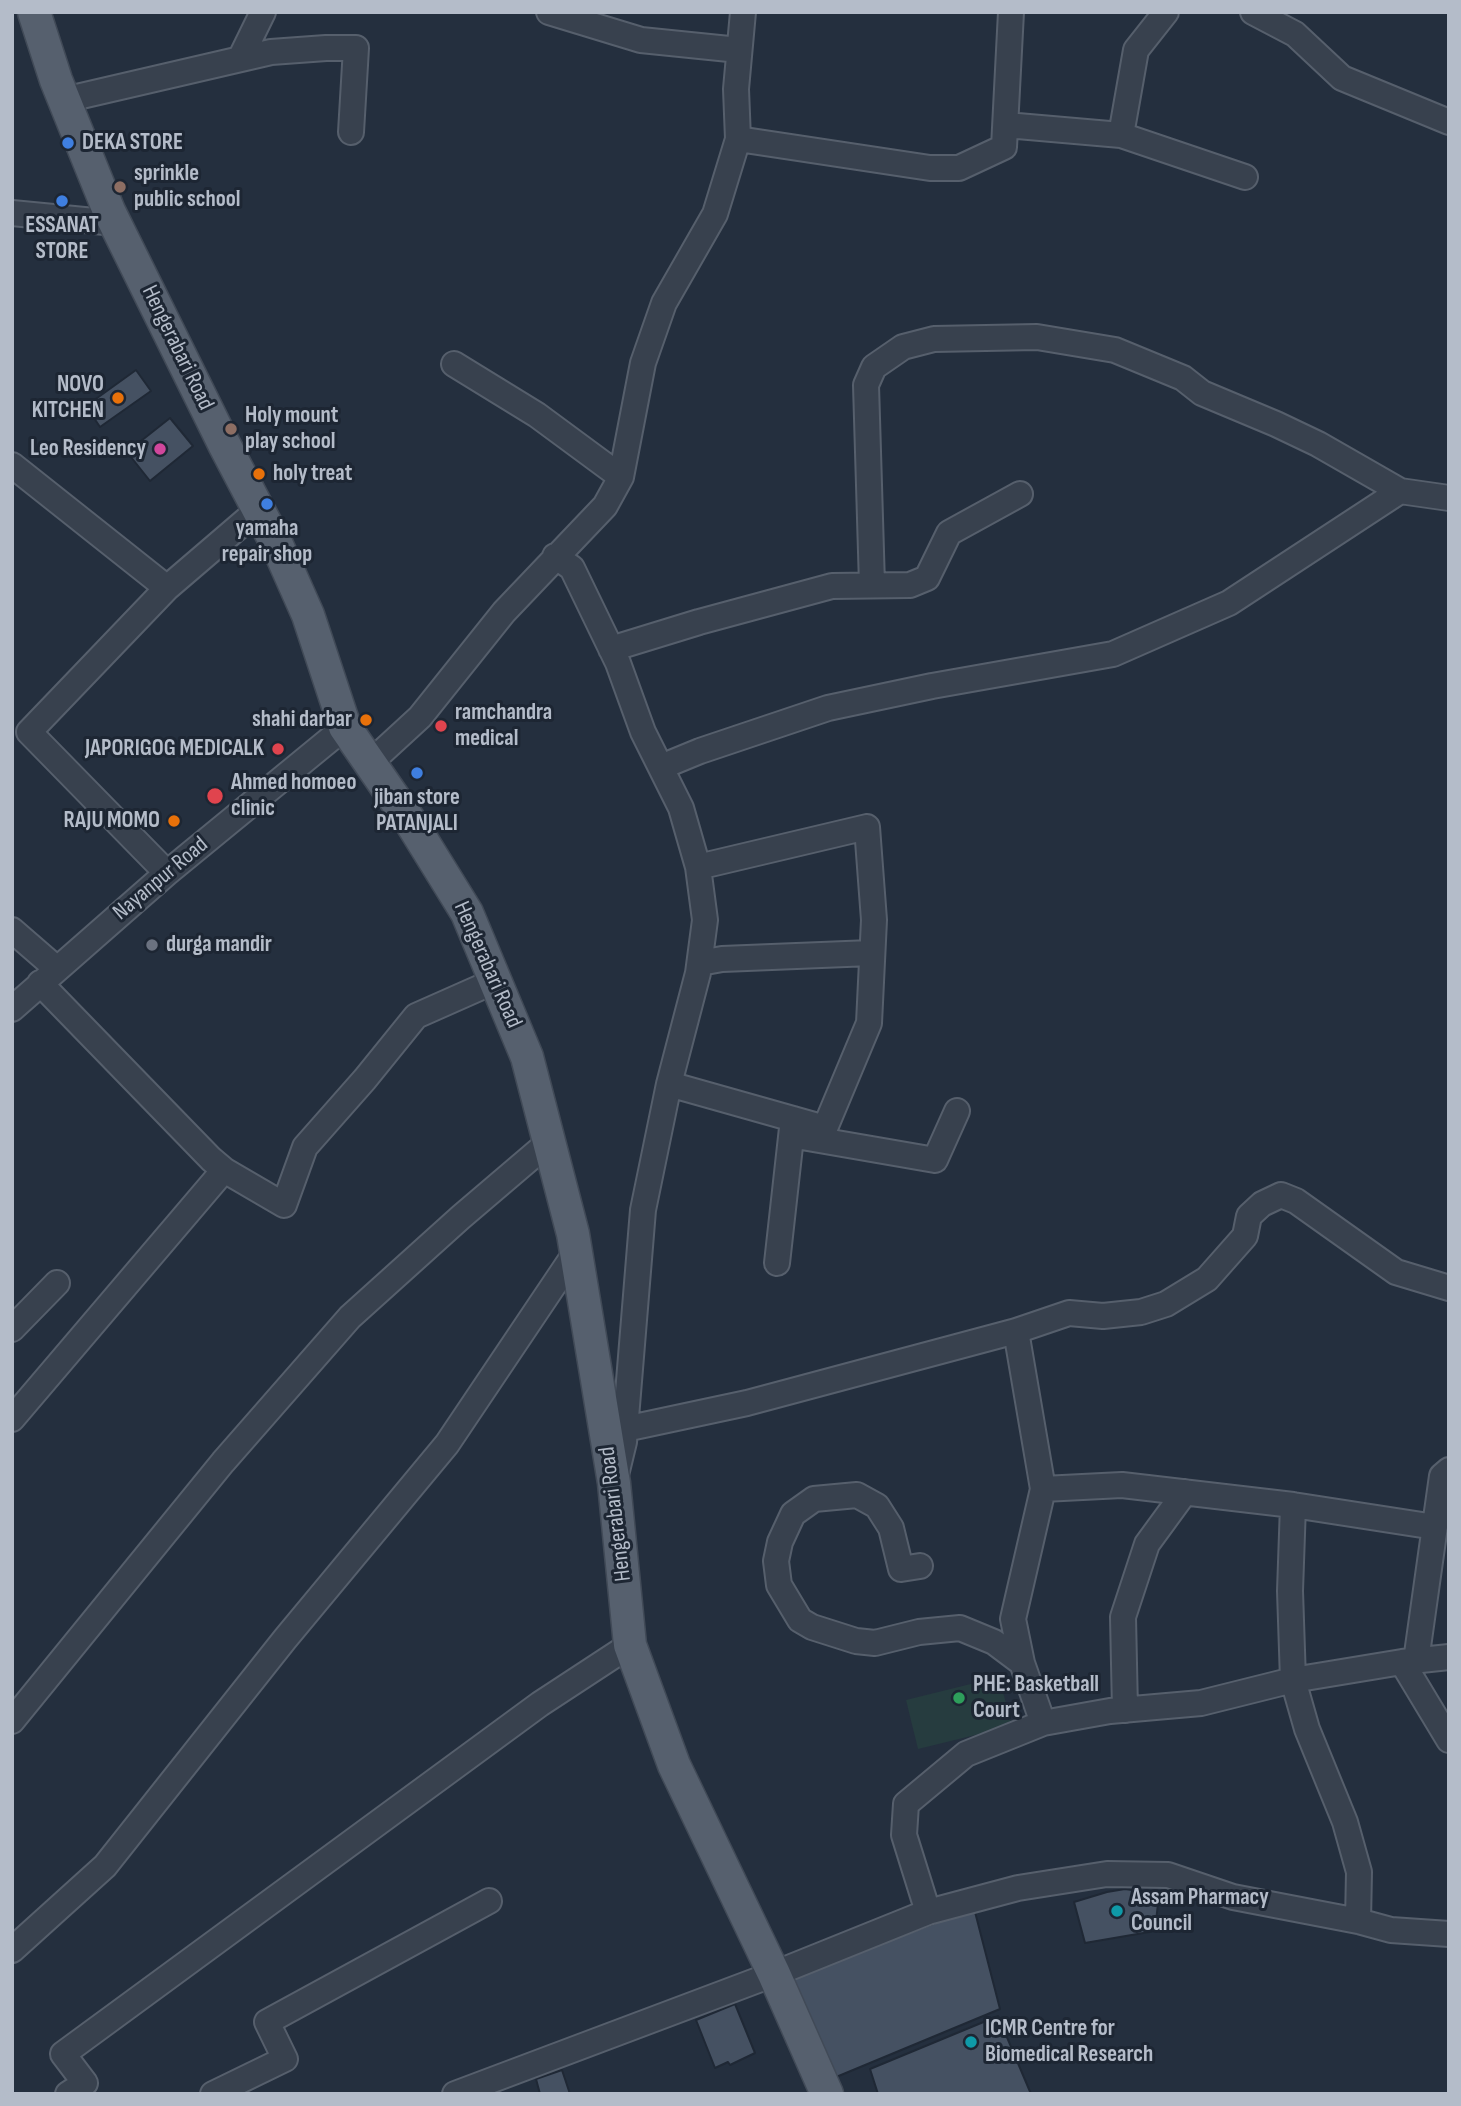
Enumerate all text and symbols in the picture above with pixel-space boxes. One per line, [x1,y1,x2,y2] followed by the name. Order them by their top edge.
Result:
[82,129,183,157] place label: DEKA STORE
[60,135,76,151] marker: DEKA STORE
[134,160,240,214] place label: sprinkle public school
[112,179,128,195] marker: sprinkle public school
[54,193,70,209] marker: ESSANAT STORE
[25,212,99,266] place label: ESSANAT STORE
[135,281,219,415] street label: Hengerabari Road
[32,371,104,425] place label: NOVO KITCHEN
[110,390,126,406] marker: NOVO KITCHEN
[245,402,338,456] place label: Holy mount play school
[223,421,239,437] marker: Holy mount play school
[30,435,146,463] place label: Leo Residency
[152,441,168,457] marker: Leo Residency
[273,460,352,488] place label: holy treat
[251,466,267,482] marker: holy treat
[259,496,275,512] marker: yamaha repair shop
[222,515,312,569] place label: yamaha repair shop
[455,699,552,753] place label: ramchandra medical
[252,706,352,734] place label: shahi darbar
[358,712,374,728] marker: shahi darbar
[433,718,449,734] marker: ramchandra medical
[85,735,264,763] place label: JAPORIGOG MEDICALK
[270,741,286,757] marker: JAPORIGOG MEDICALK
[409,765,425,781] marker: jiban store PATANJALI
[231,769,356,823] place label: Ahmed homoeo clinic
[374,784,460,838] place label: jiban store PATANJALI
[205,786,225,806] marker: Ahmed homoeo clinic
[64,807,160,835] place label: RAJU MOMO
[166,813,182,829] marker: RAJU MOMO
[108,831,214,927] street label: Nayanpur Road
[447,898,527,1032] street label: Hengerabari Road
[166,931,272,959] place label: durga mandir
[144,937,160,953] marker: durga mandir
[594,1445,638,1583] street label: Hengerabari Road
[973,1671,1099,1725] place label: PHE: Basketball Court
[951,1690,967,1706] marker: PHE: Basketball Court
[1131,1884,1269,1938] place label: Assam Pharmacy Council
[1109,1903,1125,1919] marker: Assam Pharmacy Council
[985,2015,1153,2069] place label: ICMR Centre for Biomedical Research
[963,2034,979,2050] marker: ICMR Centre for Biomedical Research

